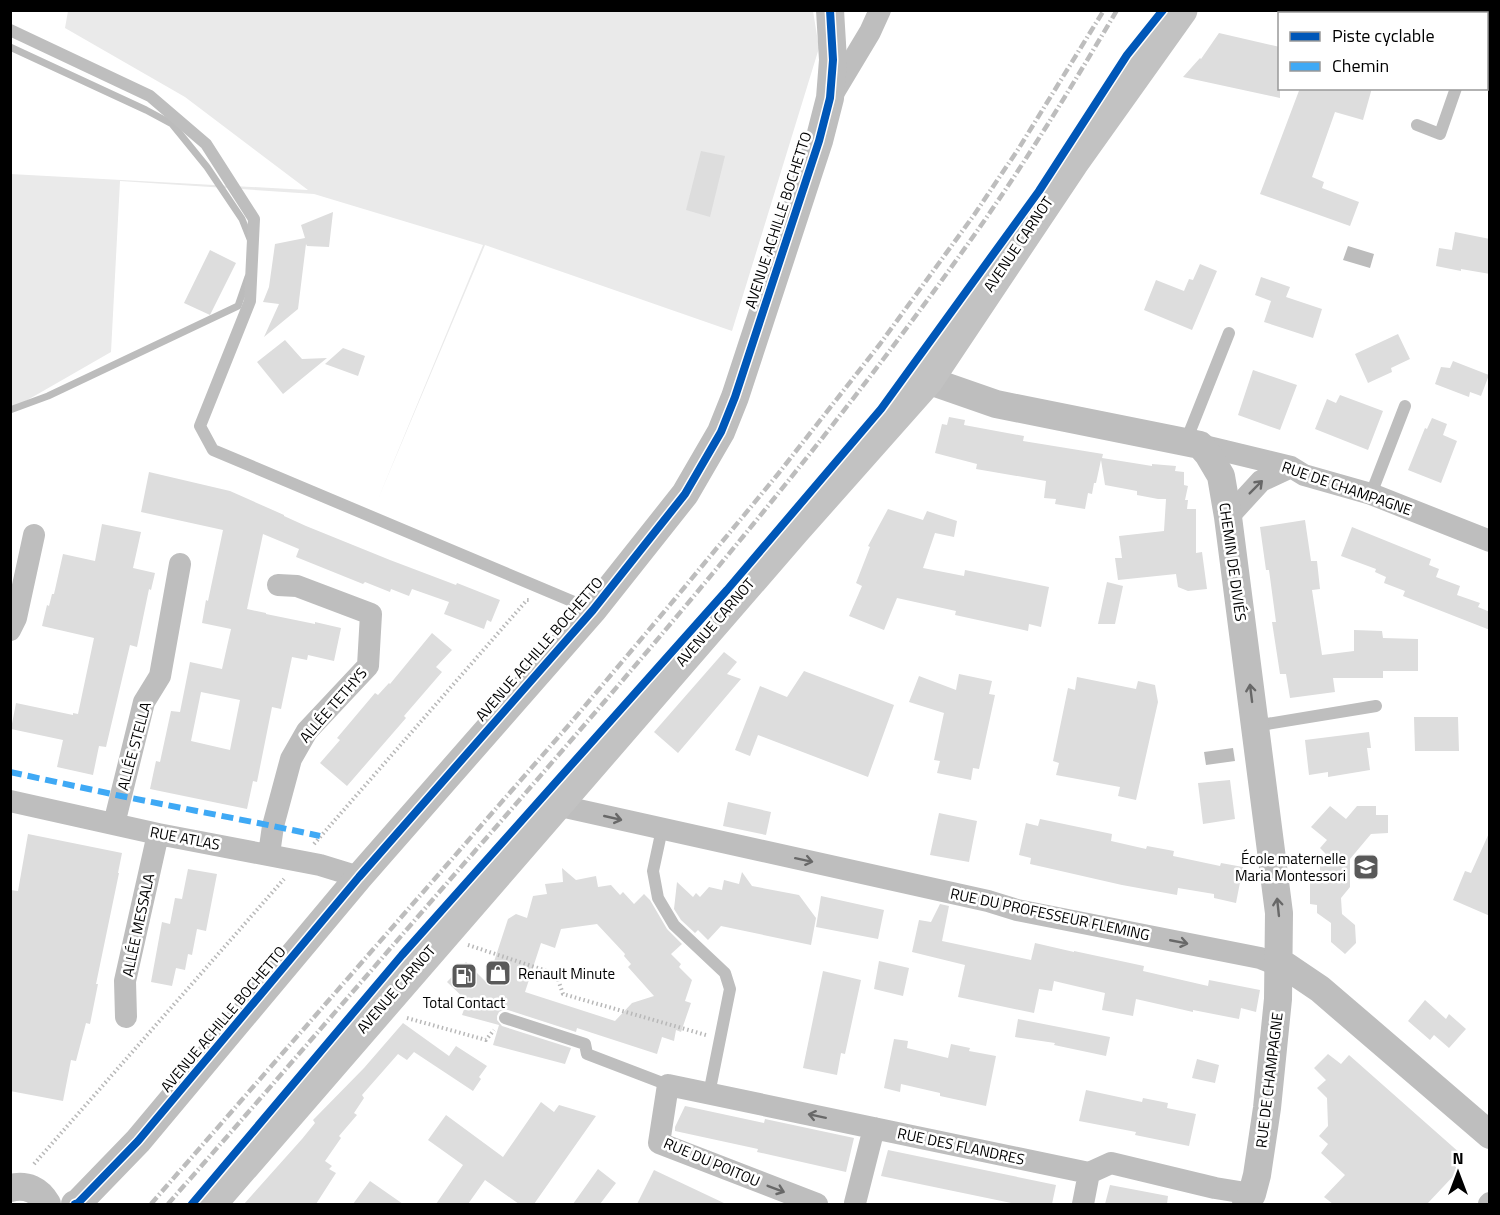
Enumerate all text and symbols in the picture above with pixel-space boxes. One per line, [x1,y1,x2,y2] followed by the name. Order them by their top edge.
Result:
[1278,12,1488,90] legend
[1332,22,1434,49] text: Piste cyclable
[1332,52,1389,79] text: Chemin
[739,129,818,311] street label: AVENUE ACHILLE BOCHETTO
[977,192,1059,296] street label: AVENUE CARNOT
[1279,455,1415,521] street label: RUE DE CHAMPAGNE
[1249,480,1263,495] one-way arrow
[1213,501,1253,623] street label: CHEMIN DE DIVIÉS
[470,572,608,726] street label: AVENUE ACHILLE BOCHETTO
[670,573,760,671] street label: AVENUE CARNOT
[294,662,372,748] street label: ALLÉE TETHYS
[1245,683,1256,703] one-way arrow
[111,699,157,793] street label: ALLÉE STELLA
[603,812,622,824] one-way arrow
[148,820,222,856] street label: RUE ATLAS
[1235,847,1346,887] place label: École maternelle Maria Montessori
[1351,852,1381,882] school or university icon: École maternelle Maria Montessori
[793,855,813,866] one-way arrow
[116,871,160,979] street label: ALLÉE MESSALA
[948,882,1152,946] street label: RUE DU PROFESSEUR FLEMING
[1272,897,1283,917] one-way arrow
[1168,937,1188,948] one-way arrow
[351,940,441,1038] street label: AVENUE CARNOT
[155,941,291,1097] street label: AVENUE ACHILLE BOCHETTO
[483,958,513,988] shop icon: Renault Minute
[449,961,479,991] fuel station icon: Total Contact
[518,962,615,985] place label: Renault Minute
[423,991,506,1014] place label: Total Contact
[1249,1011,1289,1149] street label: RUE DE CHAMPAGNE
[808,1110,827,1121] one-way arrow
[895,1121,1027,1171] street label: RUE DES FLANDRES
[660,1131,764,1193] street label: RUE DU POITOU
[1428,1143,1488,1203] north arrow
[1452,1146,1464,1170] text: N
[767,1184,785,1195] one-way arrow

